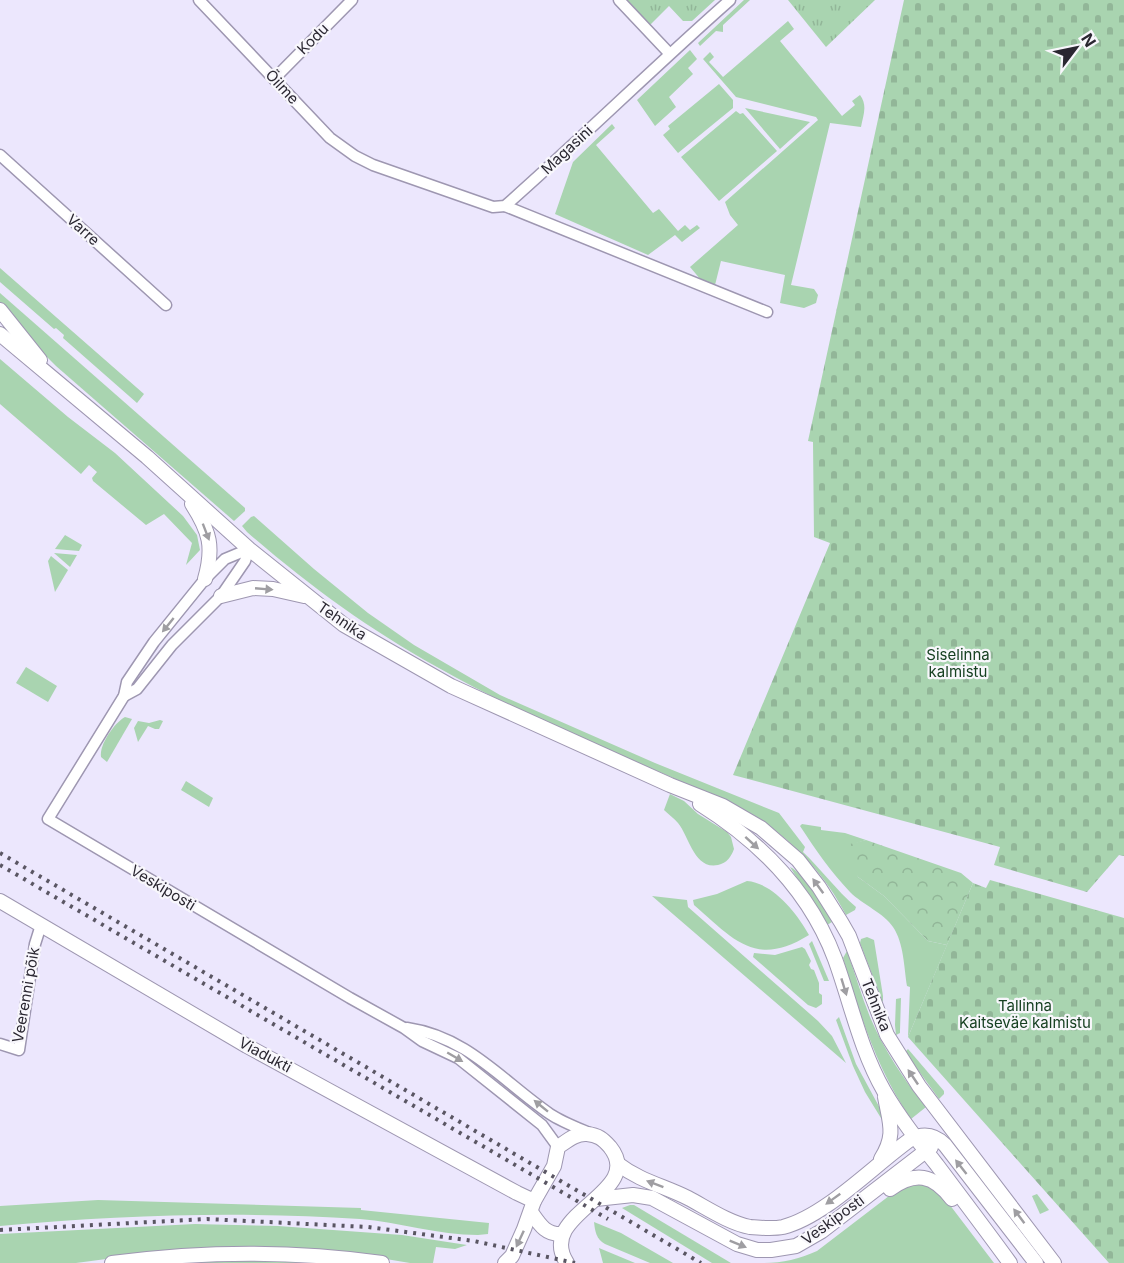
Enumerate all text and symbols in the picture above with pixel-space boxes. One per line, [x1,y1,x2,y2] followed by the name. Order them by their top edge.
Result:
[1046,18,1106,78] north arrow
[293,19,332,58] street label: Kodu
[1077,30,1100,51] text: N
[262,65,303,108] street label: Õilme
[537,121,596,178] street label: Magasini
[63,210,104,249] street label: Varre
[202,523,212,541] one-way arrow
[255,584,274,594] one-way arrow
[314,597,371,644] street label: Tehnika
[162,617,175,632] one-way arrow
[926,645,990,681] park label: Siselinna kalmistu
[745,836,760,850] one-way arrow
[127,861,199,914] street label: Veskiposti
[813,878,824,894] one-way arrow
[8,945,43,1044] street label: Veerenni põik
[857,976,896,1034] street label: Tehnika
[840,978,849,996] one-way arrow
[959,996,1091,1032] park label: Tallinna Kaitseväe kalmistu
[236,1033,295,1076] street label: Viadukti
[447,1052,463,1063] one-way arrow
[908,1069,919,1085] one-way arrow
[533,1100,549,1113] one-way arrow
[955,1159,968,1175] one-way arrow
[646,1178,664,1188] one-way arrow
[798,1191,868,1249] street label: Veskiposti
[825,1193,841,1205] one-way arrow
[1013,1209,1025,1225] one-way arrow
[515,1230,524,1247] one-way arrow
[730,1239,748,1249] one-way arrow

